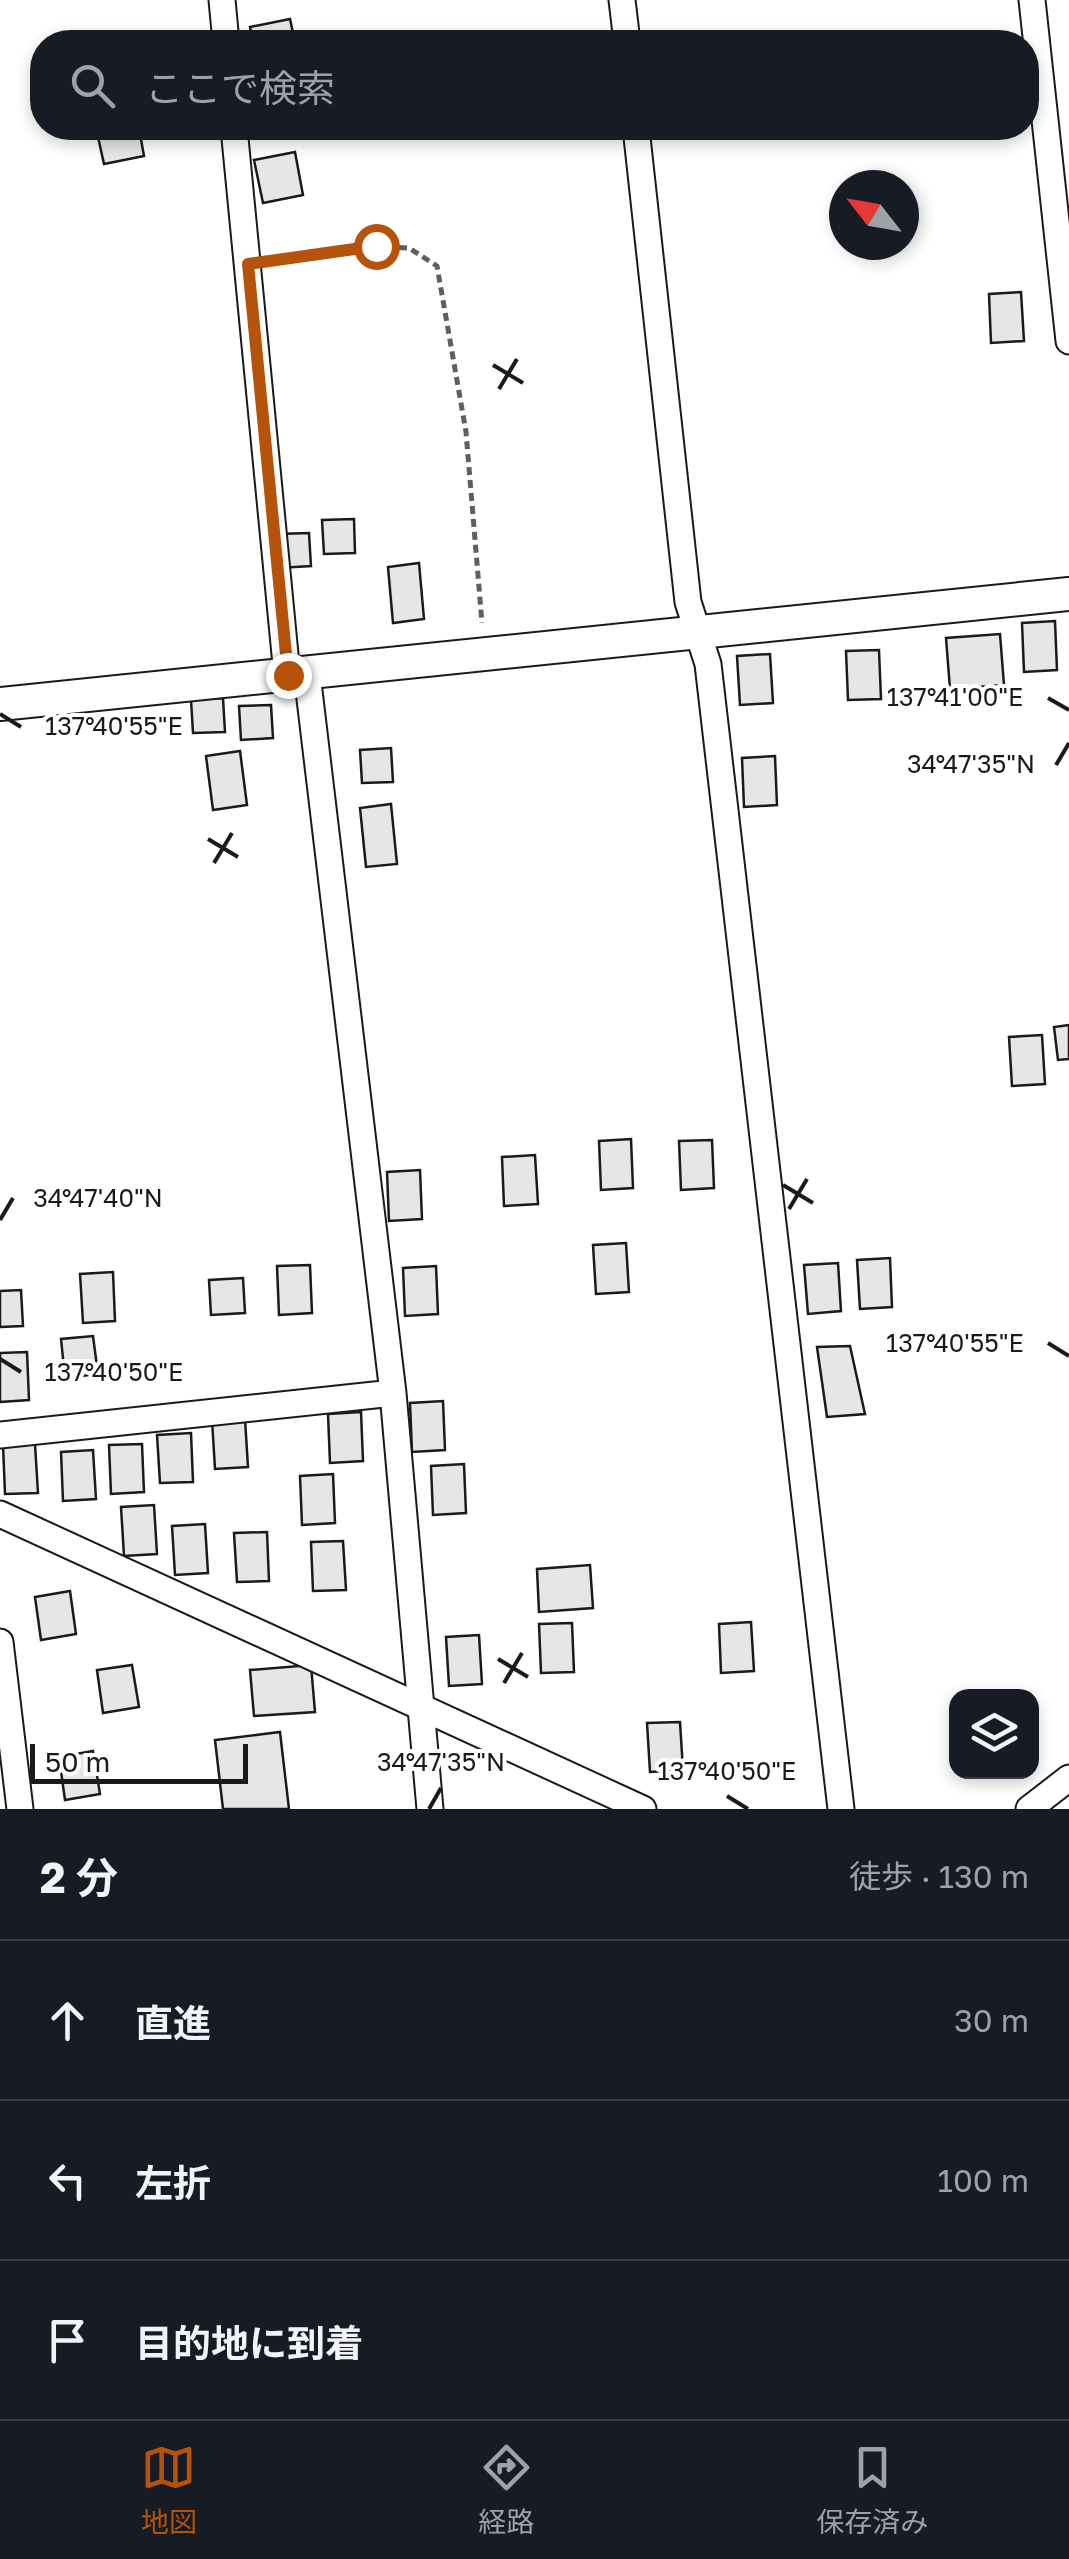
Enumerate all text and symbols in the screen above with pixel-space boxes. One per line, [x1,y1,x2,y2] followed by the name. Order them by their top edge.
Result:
[30,30,1039,140] search box
[65,58,120,113] icon: search
[145,65,335,110] text: ここで検索
[829,170,919,260] north arrow
[354,224,400,270] route start
[266,653,312,699] route end
[887,681,1023,712] text: 137°41'00"E
[45,710,183,741] text: 137°40'55"E
[907,748,1035,779] text: 34°47'35"N
[33,1182,163,1213] text: 34°47'40"N
[886,1327,1024,1358] text: 137°40'55"E
[45,1356,183,1387] text: 137°40'50"E
[949,1689,1039,1779] map controls
[949,1689,1039,1779] button: layers
[30,1739,248,1784] scale bar
[45,1745,110,1778] text: 50 m
[377,1746,505,1777] text: 34°47'35"N
[658,1755,796,1786] text: 137°40'50"E
[40,1852,118,1902] text: 2 分
[849,1857,1029,1895] text: 徒歩 · 130 m
[40,1993,95,2048] icon: ahead
[135,2000,211,2045] text: 直進
[954,2001,1029,2039] text: 30 m
[40,2153,95,2208] icon: left
[135,2160,211,2205] text: 左折
[937,2161,1029,2199] text: 100 m
[40,2313,95,2368] icon: arrive
[135,2320,363,2365] text: 目的地に到着
[141,2440,197,2540] tab: 地図
[478,2440,534,2540] tab: 経路
[816,2440,928,2540] tab: 保存済み

